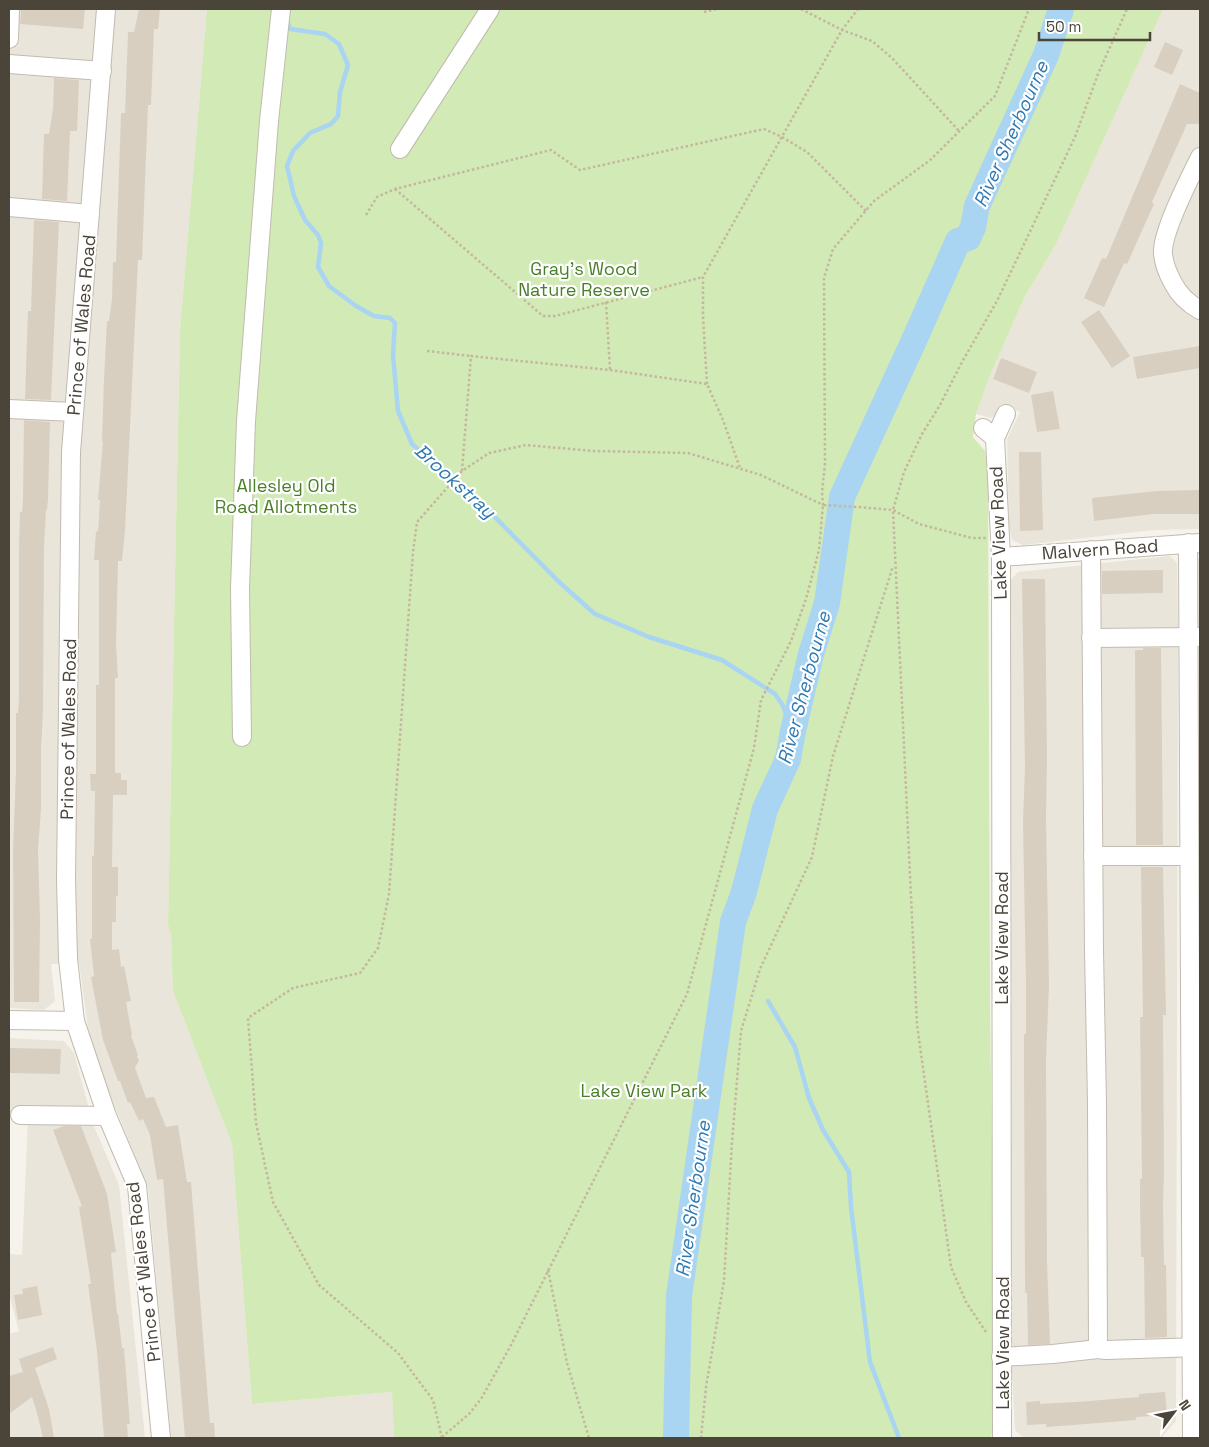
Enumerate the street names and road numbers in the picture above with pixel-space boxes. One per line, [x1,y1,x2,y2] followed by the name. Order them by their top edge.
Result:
[62,234,100,416] street label: Prince of Wales Road
[984,466,1012,600] street label: Lake View Road
[1041,533,1159,565] street label: Malvern Road
[55,638,81,820] street label: Prince of Wales Road
[990,871,1013,1005] street label: Lake View Road
[121,1180,165,1364] street label: Prince of Wales Road
[991,1276,1014,1410] street label: Lake View Road

